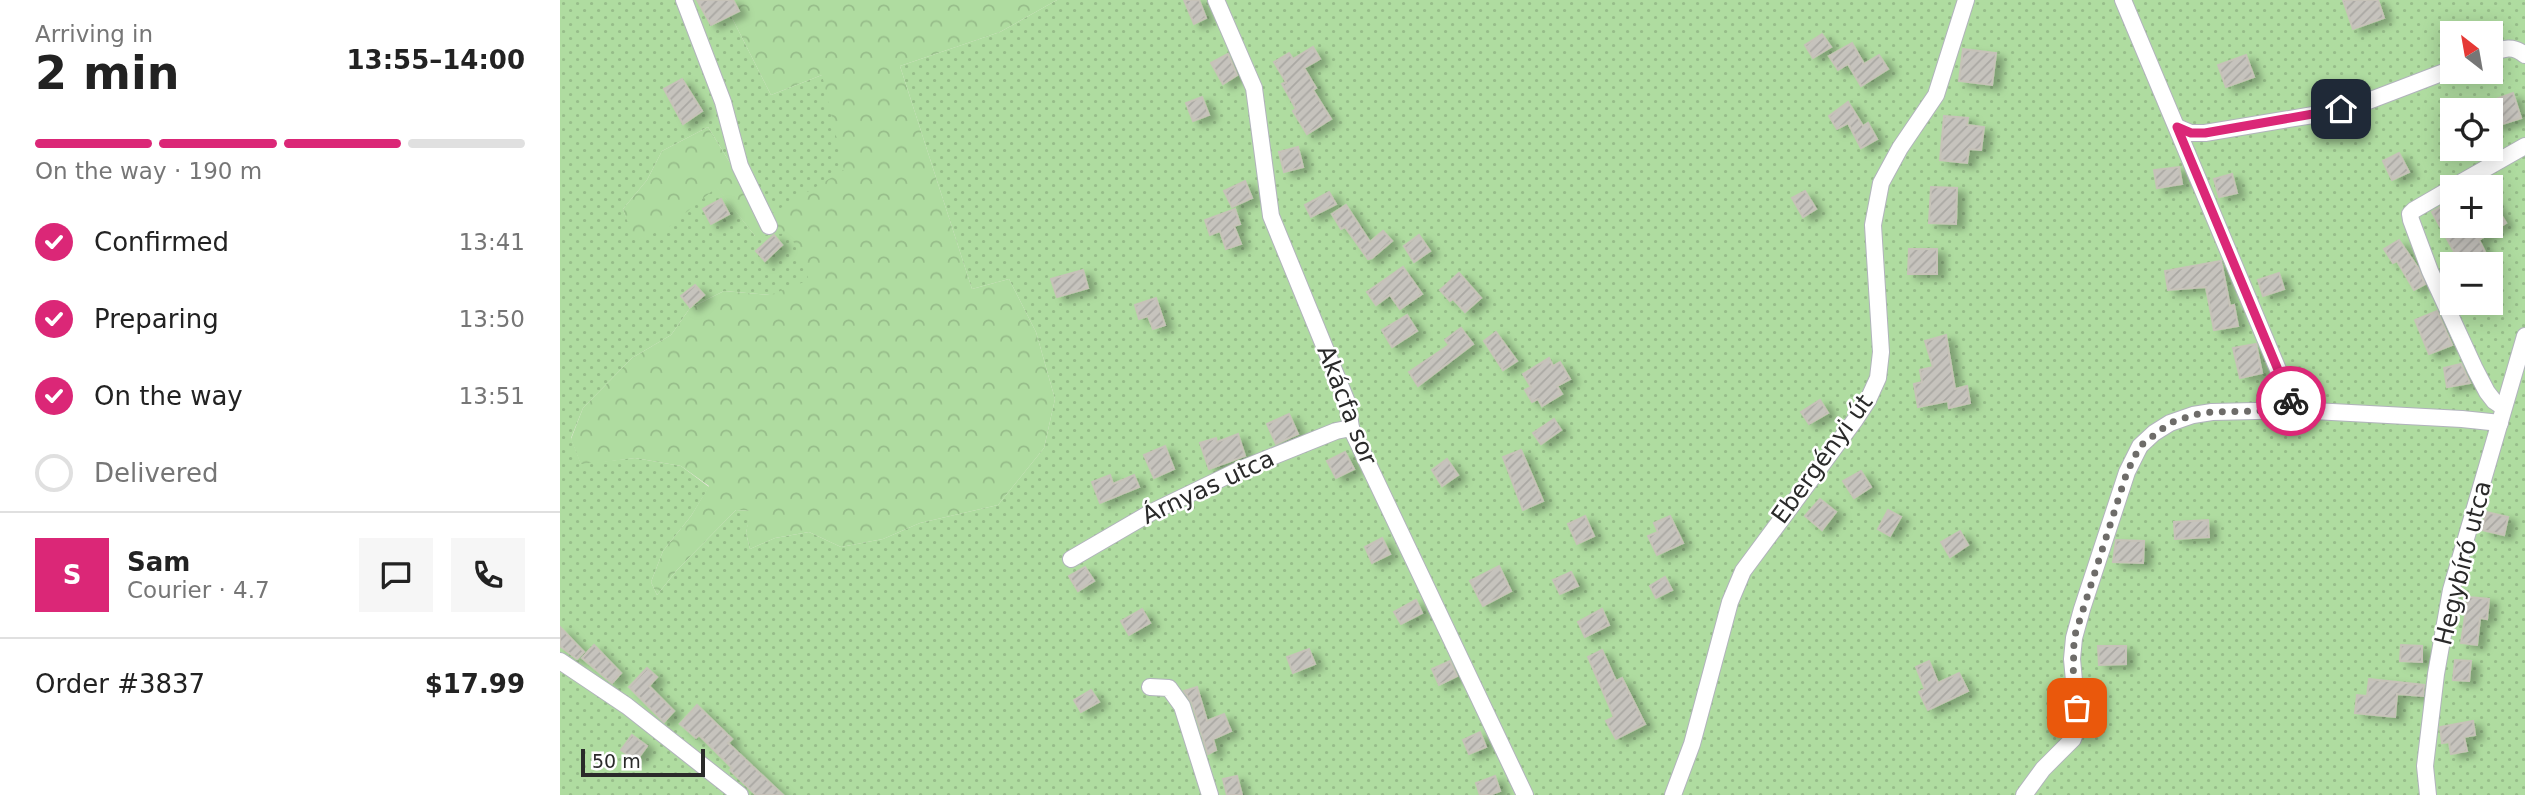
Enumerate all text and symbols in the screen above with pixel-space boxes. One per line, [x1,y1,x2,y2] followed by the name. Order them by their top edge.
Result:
[35,21,153,47] text: Arriving in
[2440,21,2502,84] north arrow
[2440,21,2503,315] map controls
[346,45,525,75] text: 13:55–14:00
[35,46,179,100] text: 2 min
[2311,79,2371,139] pin
[2322,90,2360,128] icon: home
[2440,98,2503,161] button: locate
[35,158,262,184] text: On the way · 190 m
[2440,175,2503,238] button: +
[35,223,73,261] icon: check
[94,227,229,257] text: Confirmed
[459,229,525,255] text: 13:41
[2440,252,2503,315] button: −
[35,300,73,338] icon: check
[94,304,219,334] text: Preparing
[459,306,525,332] text: 13:50
[1311,341,1383,469] street label: Akácfa sor
[2256,366,2326,436] courier
[35,377,73,415] icon: check
[94,381,243,411] text: On the way
[2272,382,2310,420] icon: bike
[459,383,525,409] text: 13:51
[1766,389,1878,529] street label: Ebergényi út
[1137,443,1279,530] street label: Árnyas utca
[94,458,218,488] text: Delivered
[2429,478,2497,648] street label: Hegybíró utca
[359,538,433,612] button: chat
[451,538,525,612] button: phone
[127,547,190,577] text: Sam
[63,560,81,590] text: S
[127,577,270,603] text: Courier · 4.7
[35,669,205,699] text: Order #3837
[425,669,525,699] text: $17.99
[2047,678,2107,738] pin
[2058,689,2096,727] icon: bag
[581,746,705,778] scale bar
[592,750,641,772] text: 50 m

